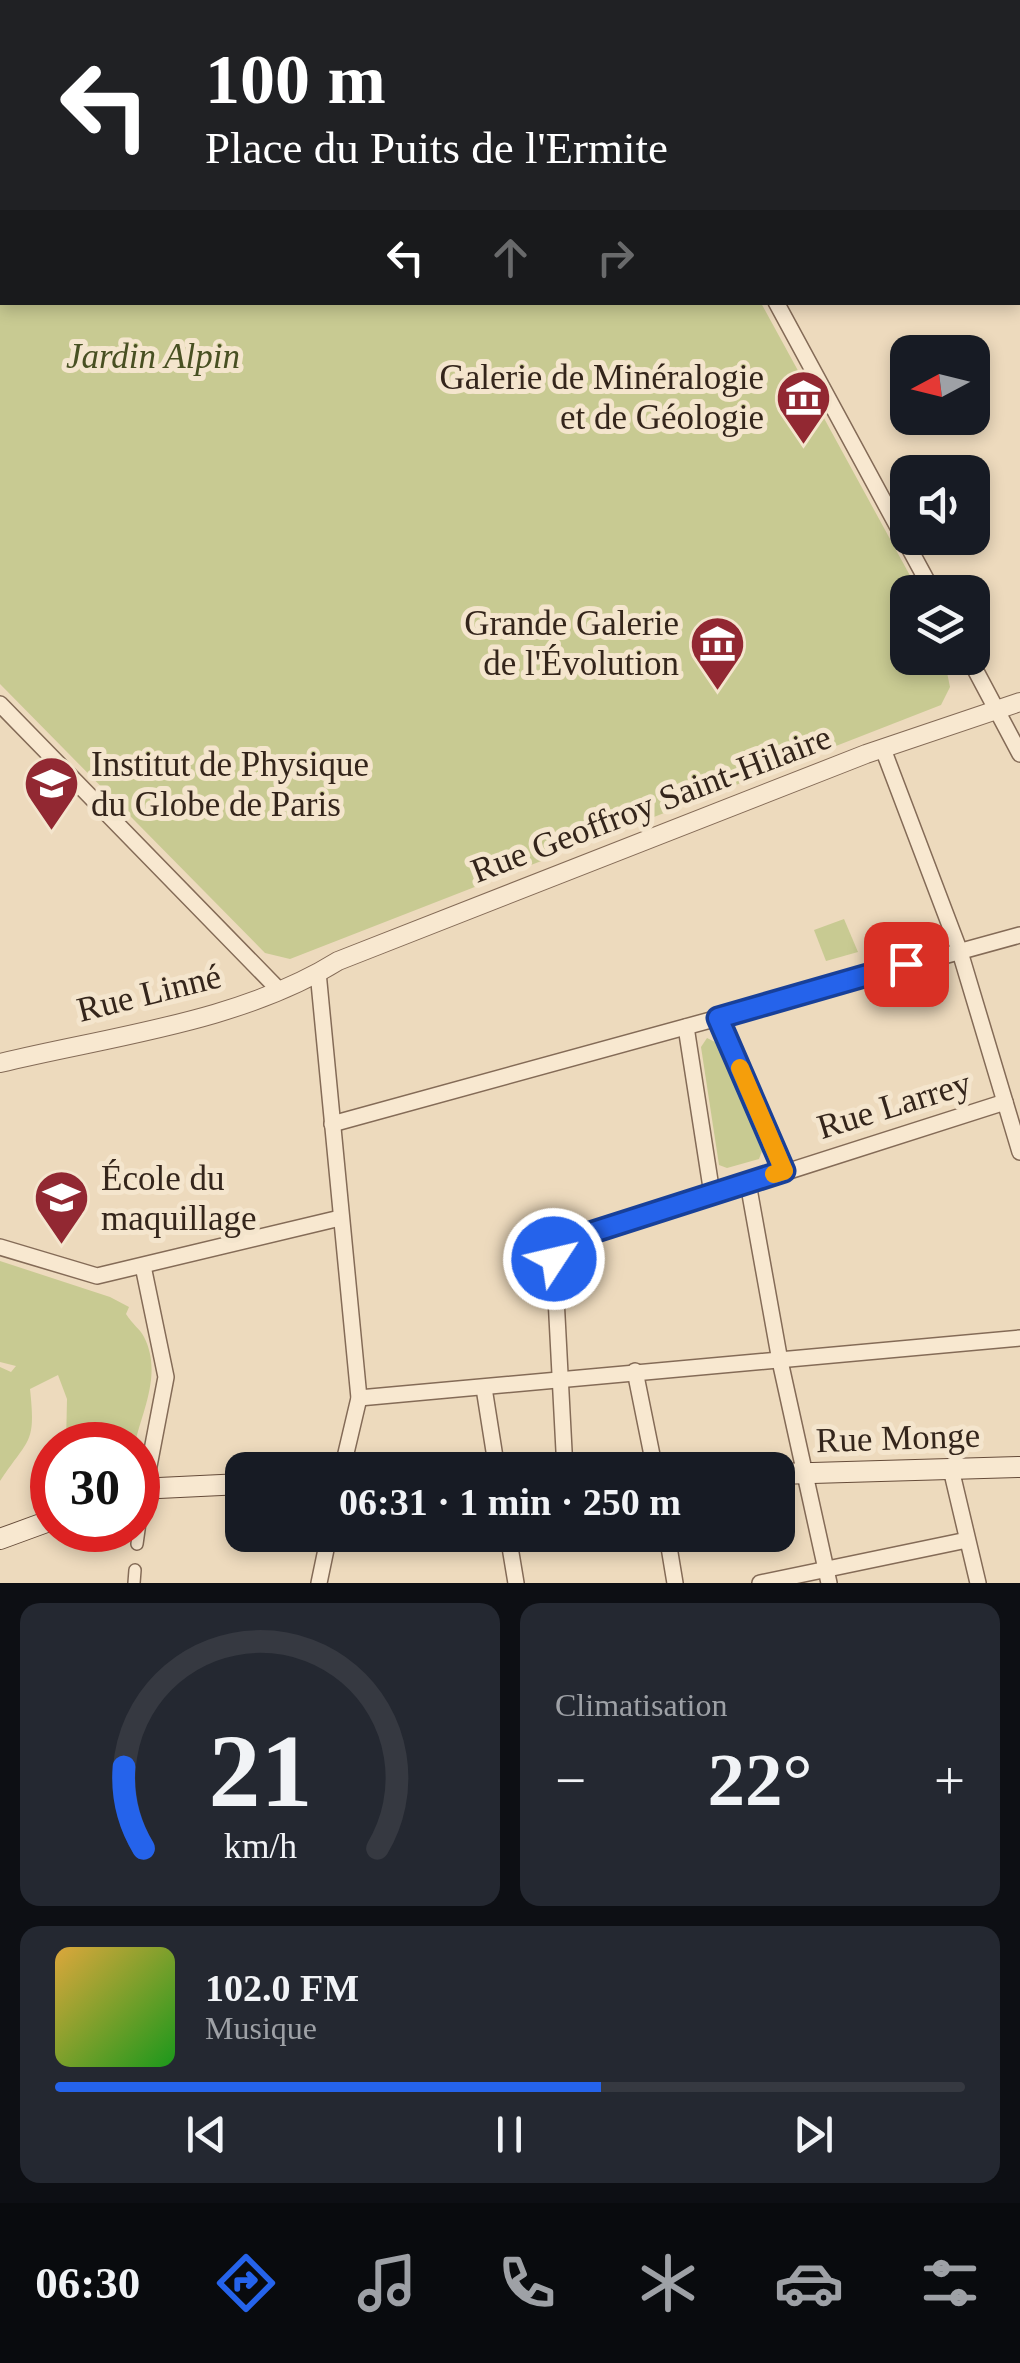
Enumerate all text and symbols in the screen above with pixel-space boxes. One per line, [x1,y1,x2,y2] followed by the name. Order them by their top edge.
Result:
[40,40,170,170] icon: left
[205,41,386,118] text: 100 m
[205,123,668,173] text: Place du Puits de l'Ermite
[378,230,433,285] icon: left
[483,230,538,285] icon: ahead
[588,230,643,285] icon: right
[890,335,990,435] north arrow
[890,335,990,675] map controls
[66,337,240,376] park label: Jardin Alpin
[439,358,764,437] place label: Galerie de Minéralogie et de Géologie
[773,367,833,446] museum icon: Galerie de Minéralogie et de Géologie
[890,455,990,555] button: sound
[890,575,990,675] button: layers
[464,604,679,683] place label: Grande Galerie de l'Évolution
[688,613,748,692] museum icon: Grande Galerie de l'Évolution
[466,717,836,891] street label: Rue Geoffroy Saint-Hilaire
[91,745,369,824] place label: Institut de Physique du Globe de Paris
[22,754,82,833] school or university icon: Institut de Physique du Globe de Paris
[864,922,949,1007] pin
[879,937,934,992] icon: arrive
[73,956,225,1030] street label: Rue Linné
[813,1063,976,1147] street label: Rue Larrey
[101,1159,257,1238] place label: École du maquillage
[32,1168,92,1247] school or university icon: École du maquillage
[502,1207,606,1311] position arrow
[815,1416,981,1460] street label: Rue Monge
[30,1422,160,1552] speed limit sign: 30
[339,1481,681,1523] text: 06:31 · 1 min · 250 m
[555,1687,727,1723] text: Climatisation
[208,1713,312,1828] text: 21
[708,1738,813,1821] text: 22°
[555,1750,586,1811] text: −
[934,1750,965,1811] text: +
[223,1826,297,1866] text: km/h
[205,1967,359,2009] text: 102.0 FM
[205,2010,317,2046] text: Musique
[179,2107,234,2162] icon: previous
[482,2107,537,2162] icon: pause
[786,2107,841,2162] icon: next
[211,2248,281,2318] icon: directions
[352,2248,422,2318] icon: music
[492,2248,562,2318] icon: phone
[633,2248,703,2318] icon: climate
[774,2248,844,2318] icon: car
[915,2248,985,2318] icon: filters
[35,2258,140,2308] text: 06:30

